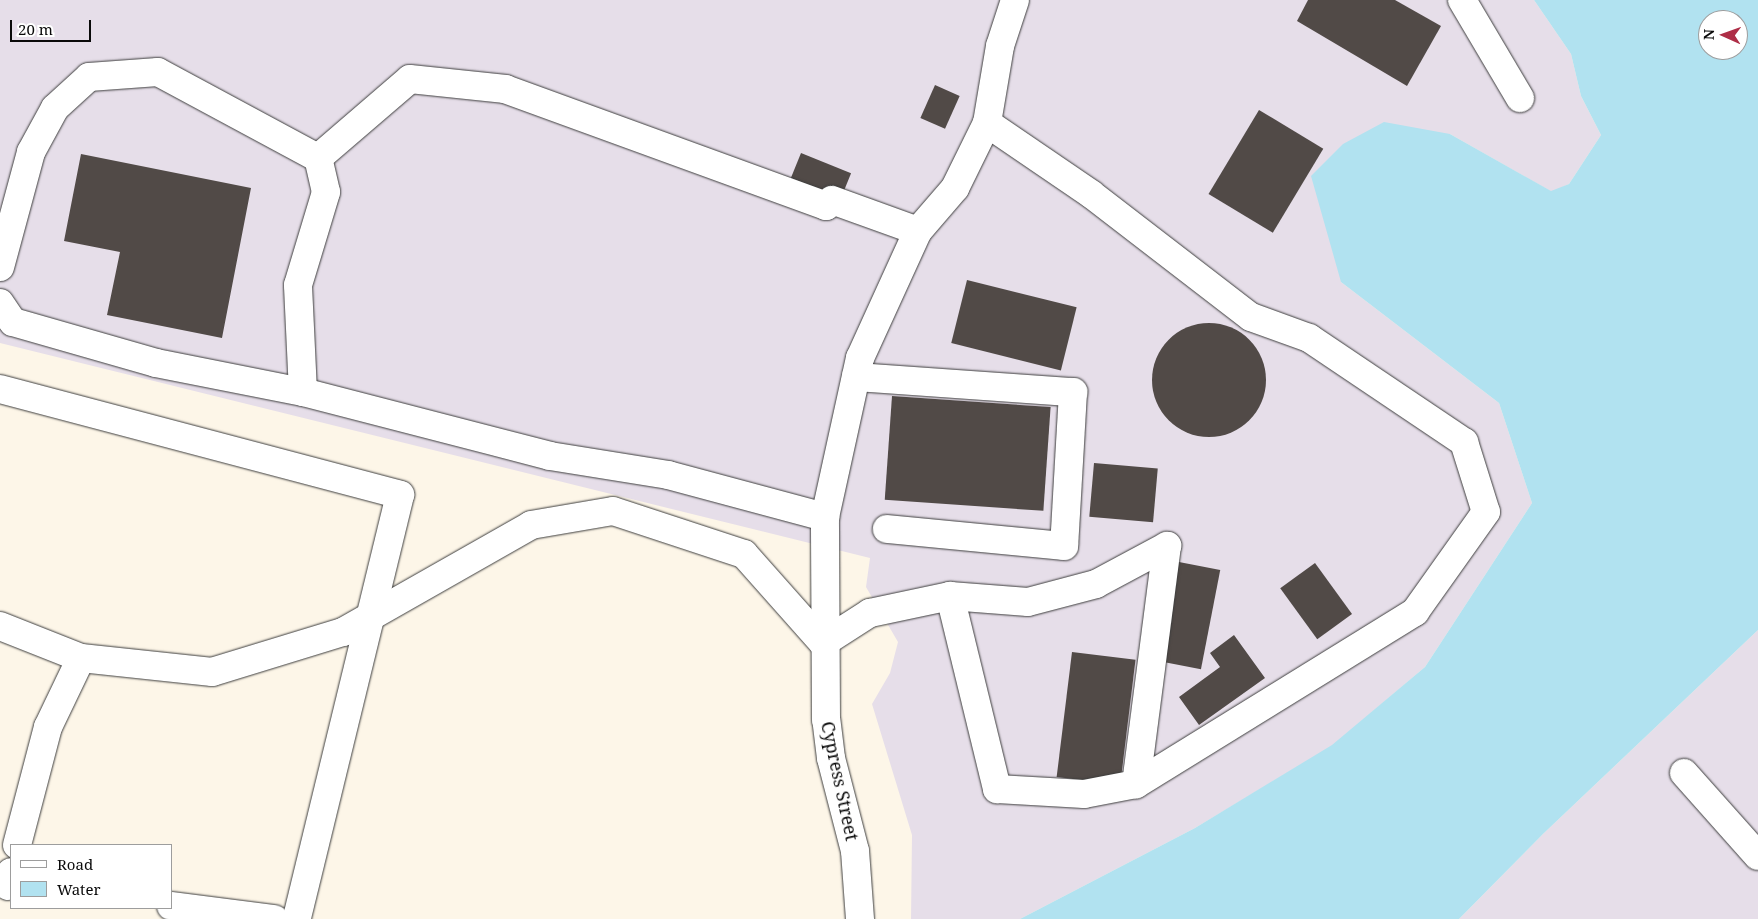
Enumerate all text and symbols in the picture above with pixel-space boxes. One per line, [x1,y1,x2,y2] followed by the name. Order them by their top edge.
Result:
[12,10,94,42] scale bar
[1698,10,1748,60] north arrow
[18,19,53,39] text: 20 m
[1699,29,1718,40] text: N
[817,719,863,843] street label: Cypress Street
[10,844,172,909] legend
[57,854,93,874] text: Road
[57,879,100,899] text: Water

